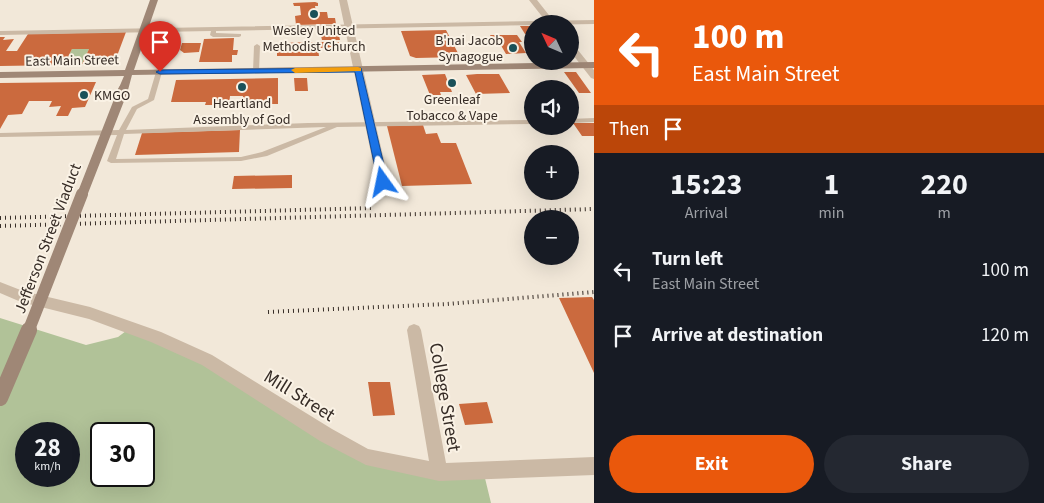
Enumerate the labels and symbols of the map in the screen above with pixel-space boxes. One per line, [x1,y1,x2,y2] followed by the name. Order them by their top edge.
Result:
[308,8,320,20] marker: Wesley United Methodist Church
[524,15,579,70] north arrow
[139,21,181,72] pin
[262,21,366,57] place label: Wesley United Methodist Church
[435,31,503,67] place label: B'nai Jacob Synagogue
[507,42,519,54] marker: B'nai Jacob Synagogue
[25,50,119,72] street label: East Main Street
[446,77,458,89] marker: Greenleaf Tobacco & Vape
[236,81,248,93] marker: Heartland Assembly of God
[94,86,130,106] place label: KMGO
[78,89,90,101] marker: KMGO
[406,90,498,126] place label: Greenleaf Tobacco & Vape
[193,94,291,130] place label: Heartland Assembly of God
[356,155,408,207] position arrow
[9,160,87,317] street label: Jefferson Street Viaduct
[422,341,467,454] street label: College Street
[258,364,341,429] street label: Mill Street
[90,422,155,487] speed limit sign: 30

